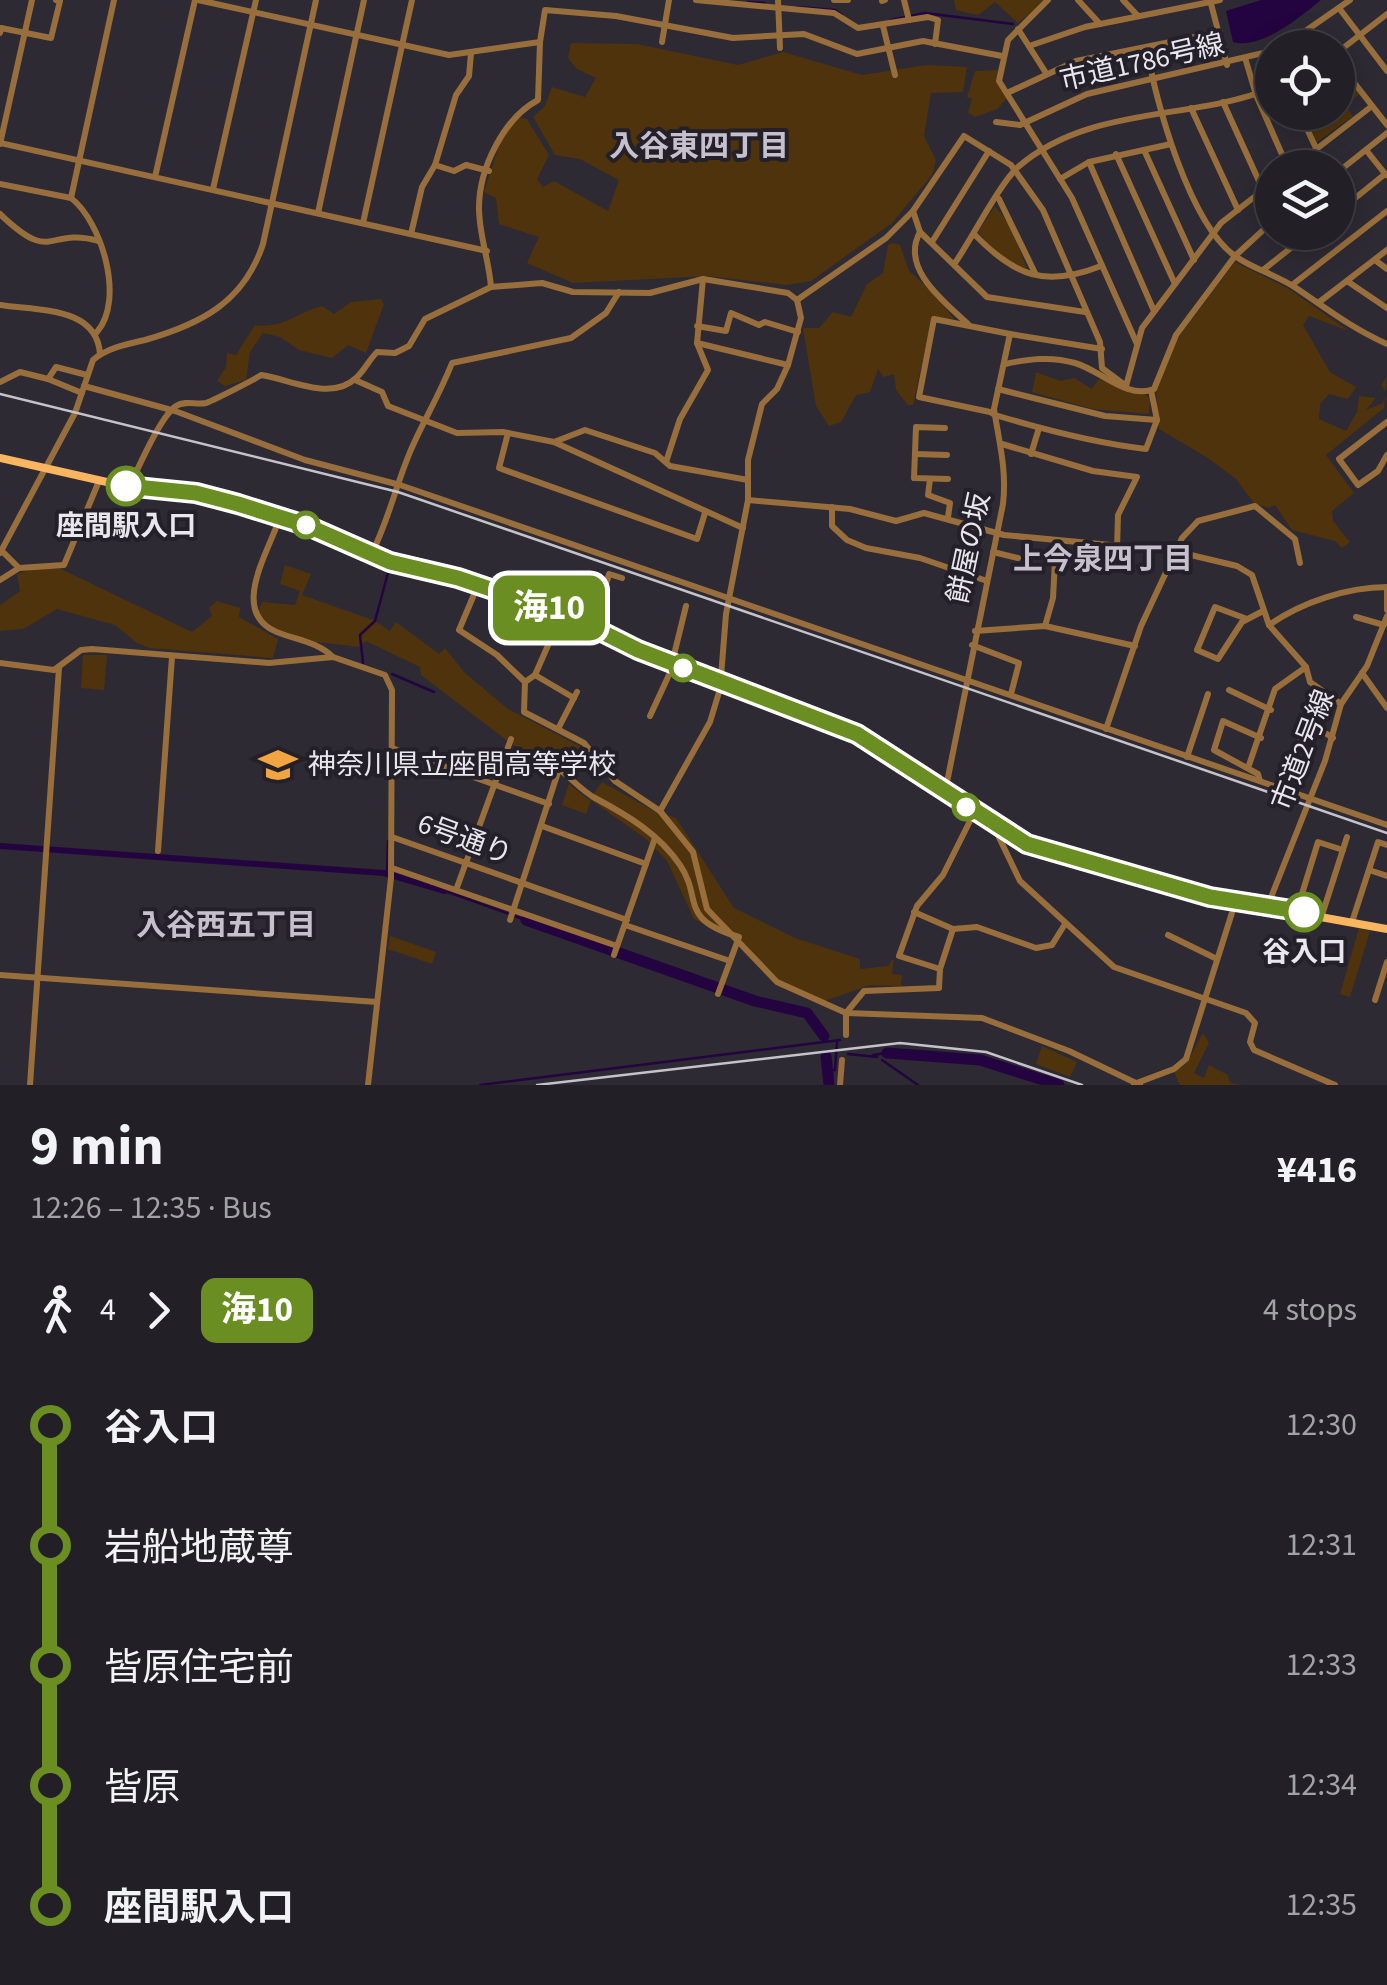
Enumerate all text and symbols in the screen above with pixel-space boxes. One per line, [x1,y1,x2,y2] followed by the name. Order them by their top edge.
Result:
[1056,24,1228,100] street label: 市道1786号線
[1255,30,1355,250] map controls
[1255,30,1355,130] button: locate
[609,125,789,168] district label: 入谷東四丁目
[1255,150,1355,250] button: layers
[107,467,145,505] marker: 座間駅入口
[938,489,1000,607] street label: 餅屋の坂
[56,506,196,546] place label: 座間駅入口
[293,512,319,538] unlabelled marker
[1013,538,1193,581] district label: 上今泉四丁目
[492,576,606,640] line badge: 海10
[513,583,585,633] text: 海10
[670,655,696,681] unlabelled marker
[1262,684,1344,816] street label: 市道2号線
[257,744,299,786] school or university icon: 神奈川県立座間高等学校
[308,745,616,785] place label: 神奈川県立座間高等学校
[953,794,979,820] unlabelled marker
[412,803,518,875] street label: 6号通り
[1285,893,1323,931] marker: 谷入口
[136,904,316,947] district label: 入谷西五丁目
[1262,932,1346,972] place label: 谷入口
[30,1108,164,1186] text: 9 min
[1277,1143,1357,1197] text: ¥416
[30,1185,272,1231] text: 12:26 – 12:35 · Bus
[30,1283,85,1338] icon: walk
[131,1283,186,1338] icon: forward
[221,1285,293,1335] text: 海10
[100,1287,116,1333] text: 4
[1263,1287,1357,1333] text: 4 stops
[104,1401,218,1455] text: 谷入口
[1285,1402,1357,1448] text: 12:30
[104,1521,294,1575] text: 岩船地蔵尊
[1285,1522,1357,1568] text: 12:31
[104,1641,294,1695] text: 皆原住宅前
[1285,1642,1357,1688] text: 12:33
[104,1761,180,1815] text: 皆原
[1285,1762,1357,1808] text: 12:34
[104,1881,294,1935] text: 座間駅入口
[1285,1882,1357,1928] text: 12:35

